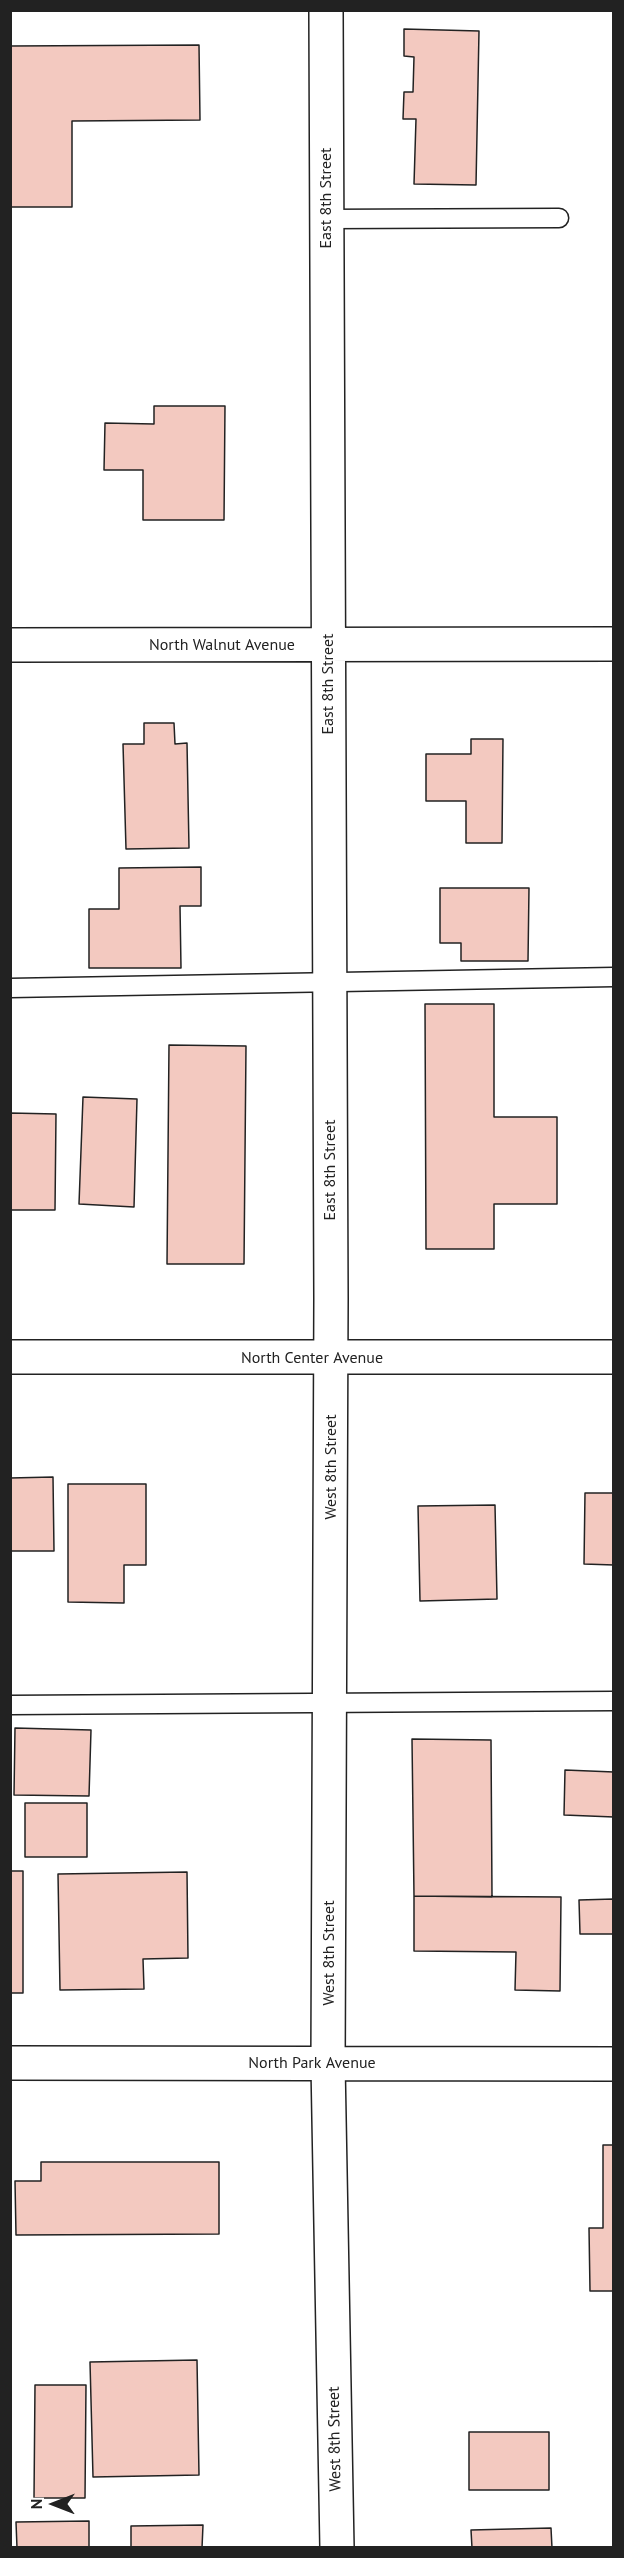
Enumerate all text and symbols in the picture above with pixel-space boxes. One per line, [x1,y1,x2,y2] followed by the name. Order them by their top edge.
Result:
[316,148,336,248] street label: East 8th Street
[318,634,338,734] street label: East 8th Street
[149,635,295,655] street label: North Walnut Avenue
[320,1120,340,1220] street label: East 8th Street
[241,1348,383,1368] street label: North Center Avenue
[321,1414,341,1520] street label: West 8th Street
[319,1900,339,2006] street label: West 8th Street
[248,2053,376,2073] street label: North Park Avenue
[324,2386,346,2492] street label: West 8th Street
[24,2474,84,2534] north arrow
[26,2499,46,2509] text: N

